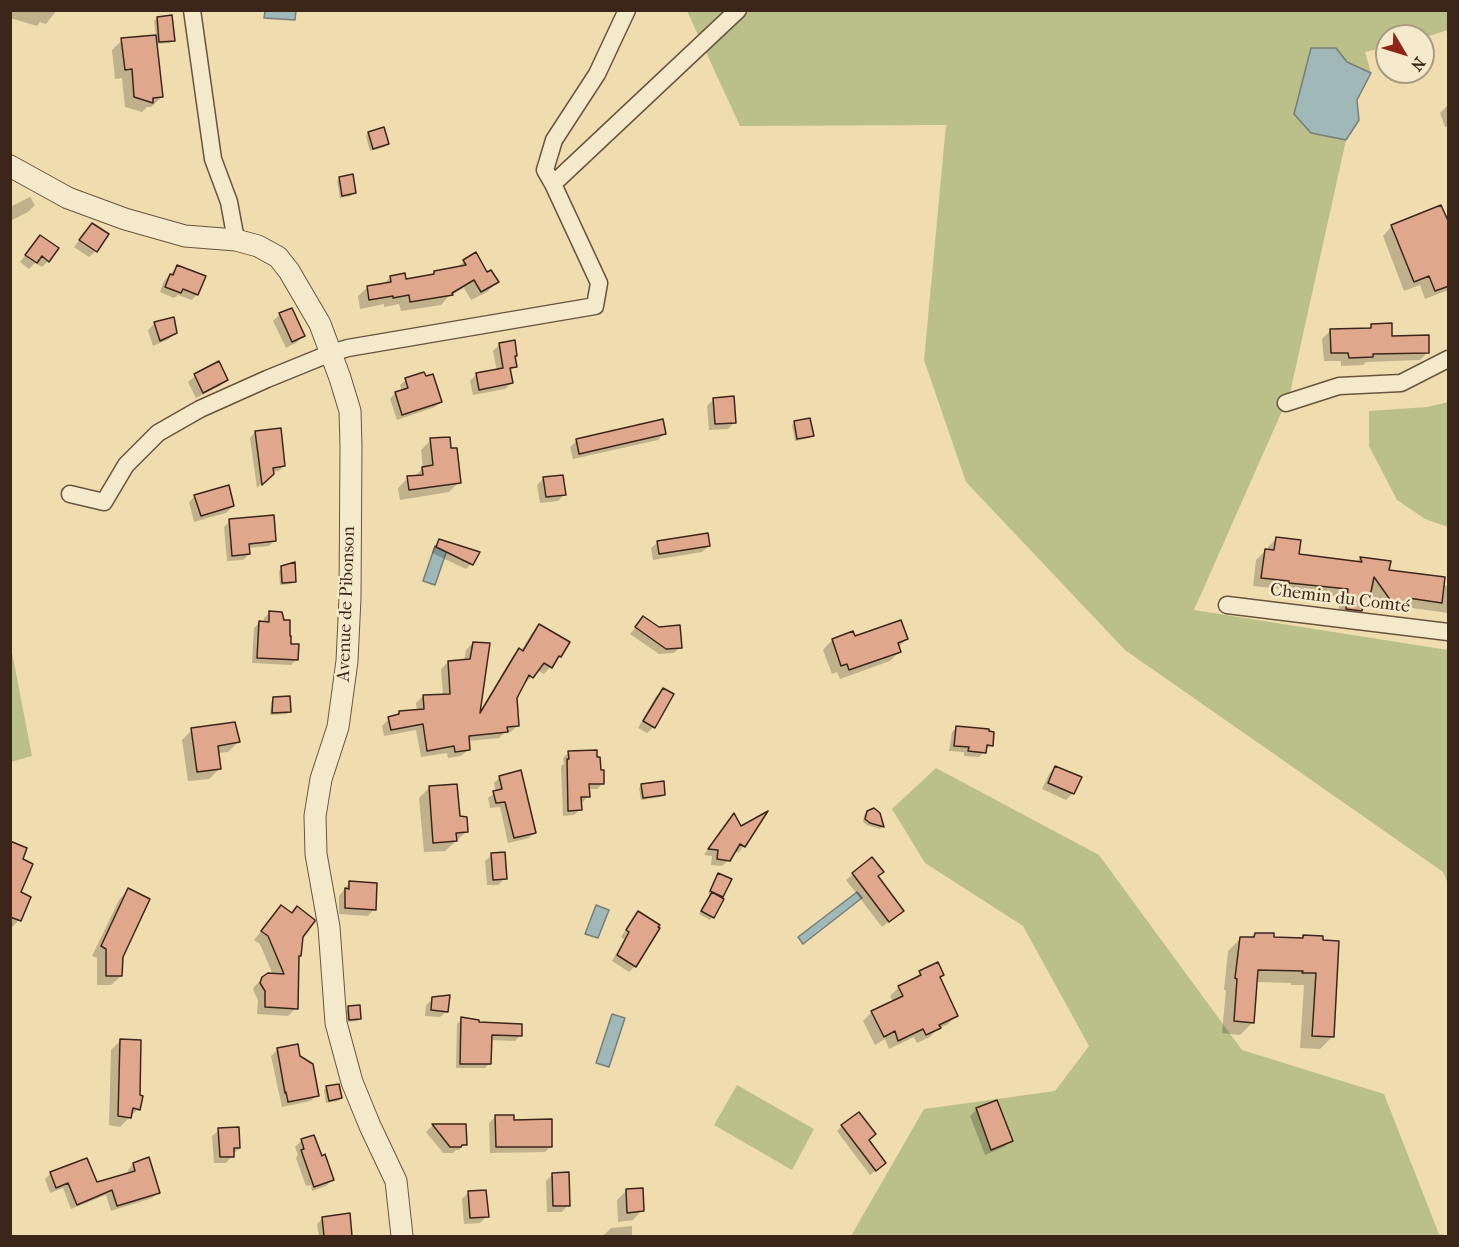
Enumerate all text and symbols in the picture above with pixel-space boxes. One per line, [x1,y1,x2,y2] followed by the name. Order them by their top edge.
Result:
[1375,24,1435,84] north arrow
[1407,54,1429,75] text: N
[333,526,361,682] street label: Avenue de Pibonson
[1269,580,1411,618] street label: Chemin du Comté

